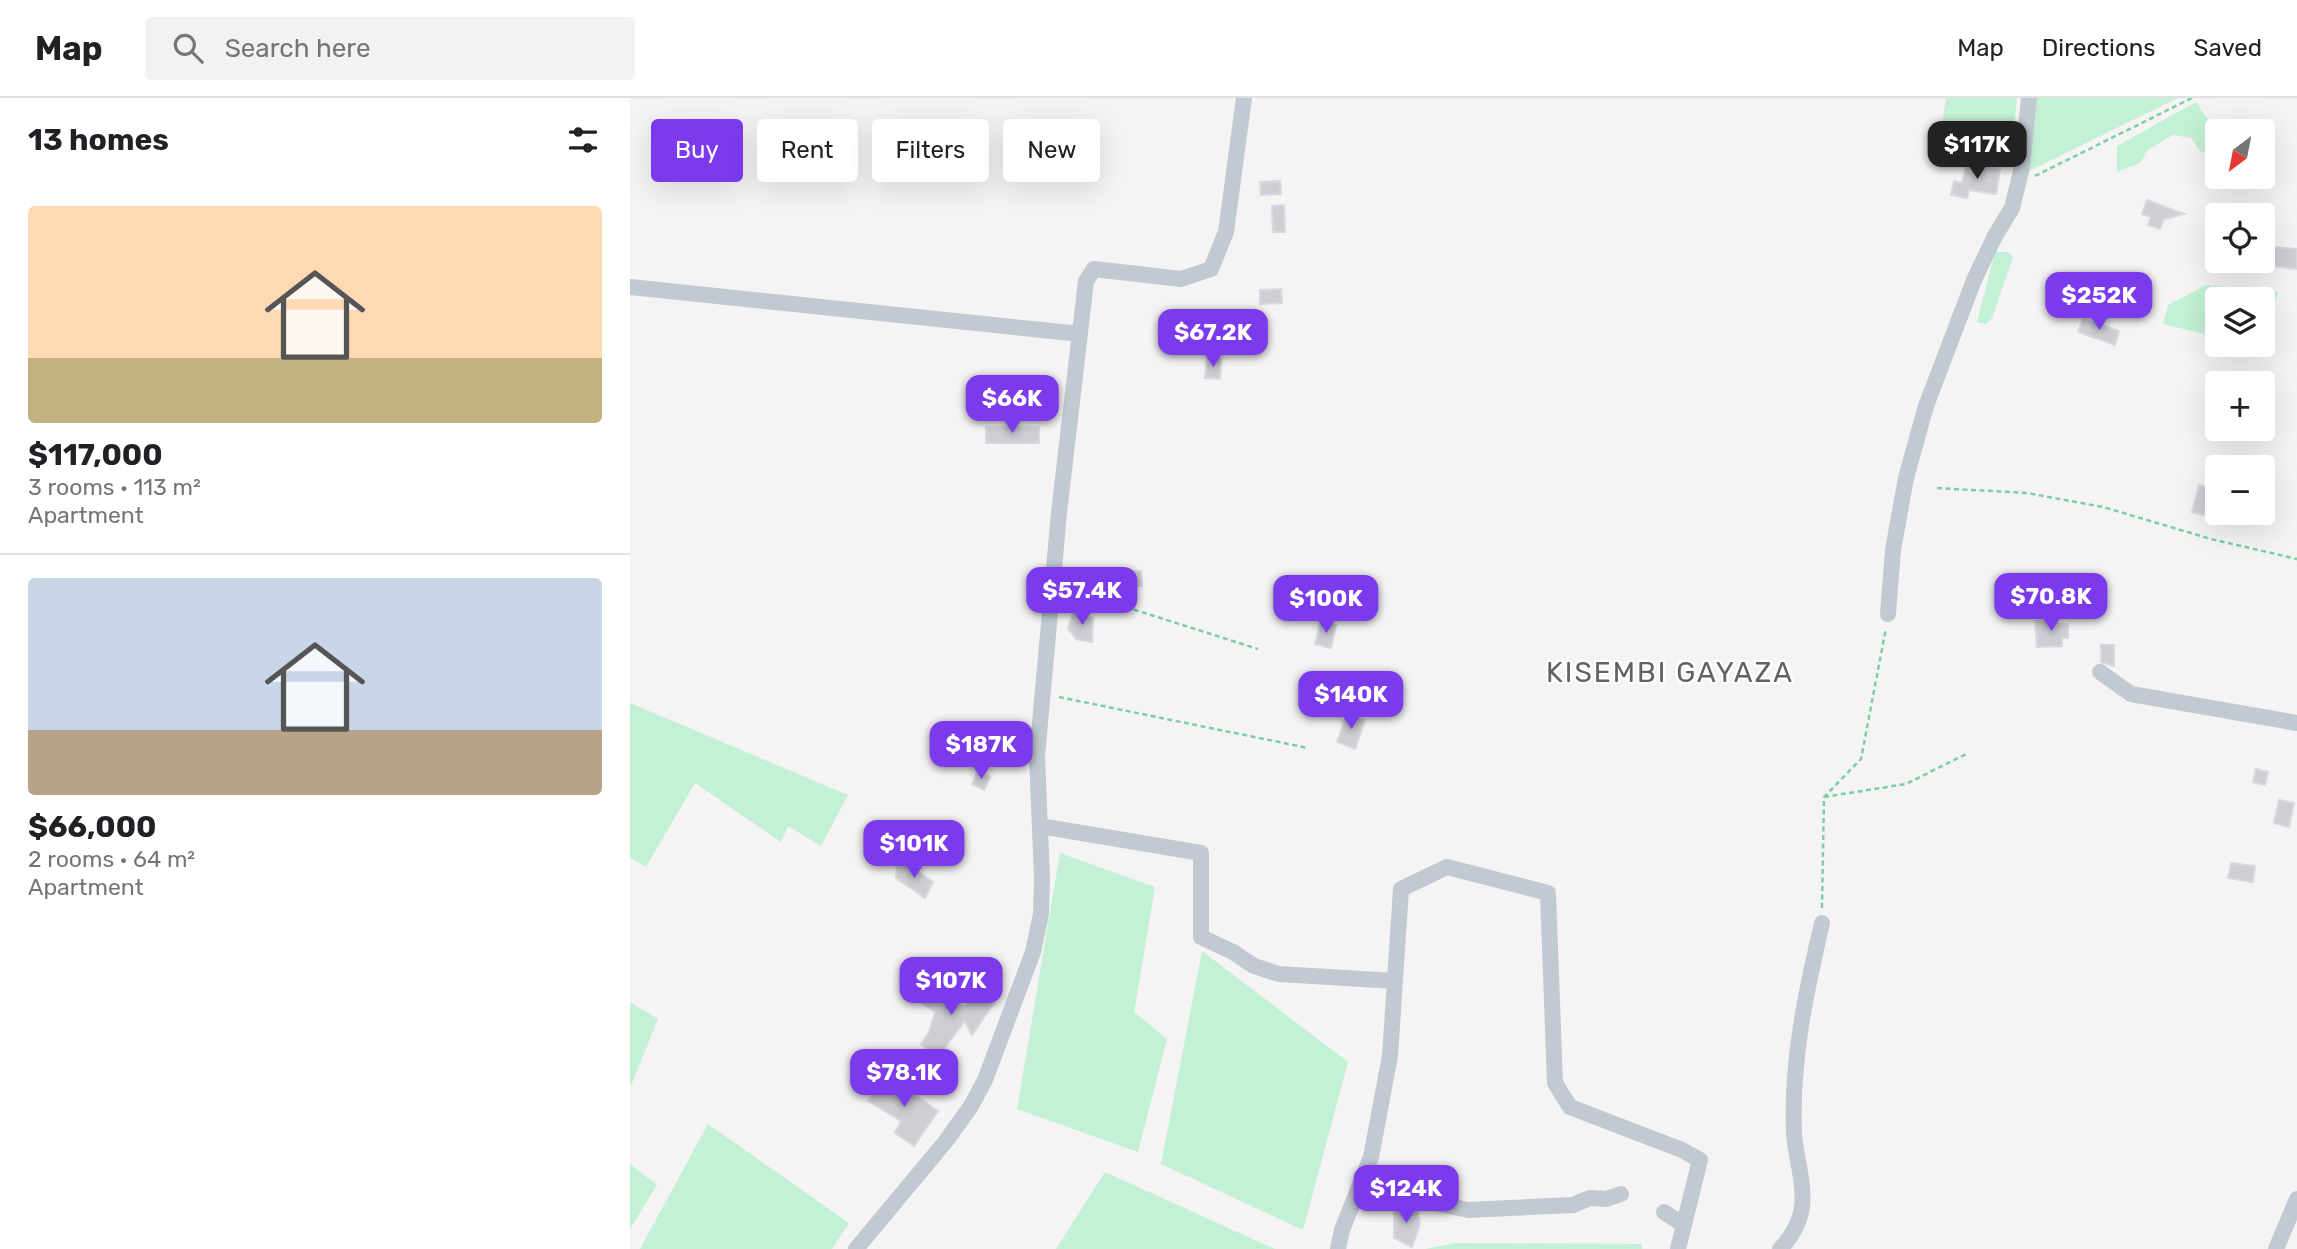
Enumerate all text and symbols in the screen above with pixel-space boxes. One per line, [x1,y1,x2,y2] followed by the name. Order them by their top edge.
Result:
[145,17,635,80] search box
[35,29,103,68] text: Map
[169,29,207,67] icon: search
[225,33,370,64] text: Search here
[1957,34,2004,62] text: Map
[2042,34,2155,62] text: Directions
[2193,34,2262,62] text: Saved
[651,119,743,182] chip: Buy
[757,119,858,182] chip: Rent
[872,119,989,182] chip: Filters
[1003,119,1100,182] chip: New
[2205,119,2275,189] north arrow
[2205,119,2275,525] map controls
[564,121,602,159] icon: filters
[28,122,169,158] text: 13 homes
[1928,122,2026,181] pin: $117K
[1944,130,2010,158] text: $117K
[2205,203,2275,273] button: locate
[252,252,378,378] icon: home
[2050,272,2148,332] pin: $252K
[2061,281,2137,309] text: $252K
[2205,287,2275,357] button: layers
[1156,310,1270,369] pin: $67.2K
[1174,318,1252,346] text: $67.2K
[2205,371,2275,441] button: +
[971,376,1053,435] pin: $66K
[982,384,1042,412] text: $66K
[28,437,163,473] text: $117,000
[2205,455,2275,525] button: −
[28,473,201,501] text: 3 rooms · 113 m²
[28,501,144,529] text: Apartment
[1025,568,1139,627] pin: $57.4K
[1994,574,2108,633] pin: $70.8K
[1277,575,1375,635] pin: $100K
[1042,576,1122,604] text: $57.4K
[2010,582,2092,610] text: $70.8K
[1289,584,1363,612] text: $100K
[252,624,378,750] icon: home
[1546,656,1794,689] district label: KISEMBI GAYAZA
[1302,672,1400,731] pin: $140K
[1314,680,1388,708] text: $140K
[932,722,1030,781] pin: $187K
[946,730,1016,758] text: $187K
[28,809,156,845] text: $66,000
[865,820,963,880] pin: $101K
[879,829,949,857] text: $101K
[28,845,195,873] text: 2 rooms · 64 m²
[28,873,144,901] text: Apartment
[902,958,1000,1017] pin: $107K
[916,966,986,994] text: $107K
[847,1049,961,1109] pin: $78.1K
[866,1058,942,1086] text: $78.1K
[1357,1166,1455,1225] pin: $124K
[1370,1174,1442,1202] text: $124K

